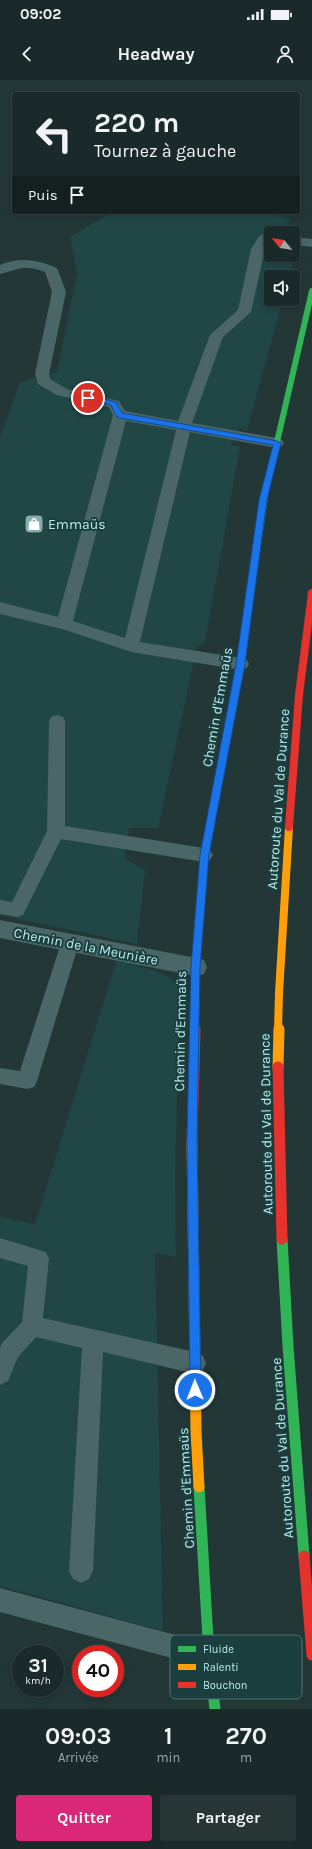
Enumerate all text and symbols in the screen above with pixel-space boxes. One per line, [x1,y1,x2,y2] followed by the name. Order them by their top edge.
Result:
[20,5,61,23] text: 09:02
[16,43,38,65] icon: back
[117,43,195,65] text: Headway
[274,43,296,65] icon: person
[94,106,179,139] text: 220 m
[28,108,80,160] icon: left
[94,140,236,162] text: Tournez à gauche
[66,184,88,206] icon: arrive
[28,186,58,204] text: Puis
[264,226,300,262] north arrow
[264,226,300,306] map controls
[264,270,300,306] button: sound
[71,381,105,415] pin
[77,387,99,409] icon: arrive
[23,513,45,535] shop icon: Emmaüs
[48,516,106,533] place label: Emmaüs
[199,646,236,768] street label: Chemin d'Emmaüs
[264,708,293,890] street label: Autoroute du Val de Durance
[12,924,159,969] street label: Chemin de la Meunière
[171,970,190,1092] street label: Chemin d'Emmaüs
[256,1033,277,1215] street label: Autoroute du Val de Durance
[268,1357,297,1539] street label: Autoroute du Val de Durance
[174,1369,216,1411] position arrow
[175,1427,198,1549] street label: Chemin d'Emmaüs
[170,1635,302,1699] legend
[203,1643,234,1656] text: Fluide
[72,1645,124,1697] speed limit sign: 40
[28,1654,48,1677] text: 31
[203,1661,239,1674] text: Ralenti
[25,1675,51,1687] text: km/h
[203,1679,247,1692] text: Bouchon
[45,1722,111,1750] text: 09:03
[164,1722,173,1750] text: 1
[225,1722,267,1750] text: 270
[58,1750,99,1765] text: Arrivée
[156,1750,180,1765] text: min
[240,1750,252,1765] text: m
[16,1795,152,1841] button: Quitter
[160,1795,296,1841] button: Partager

